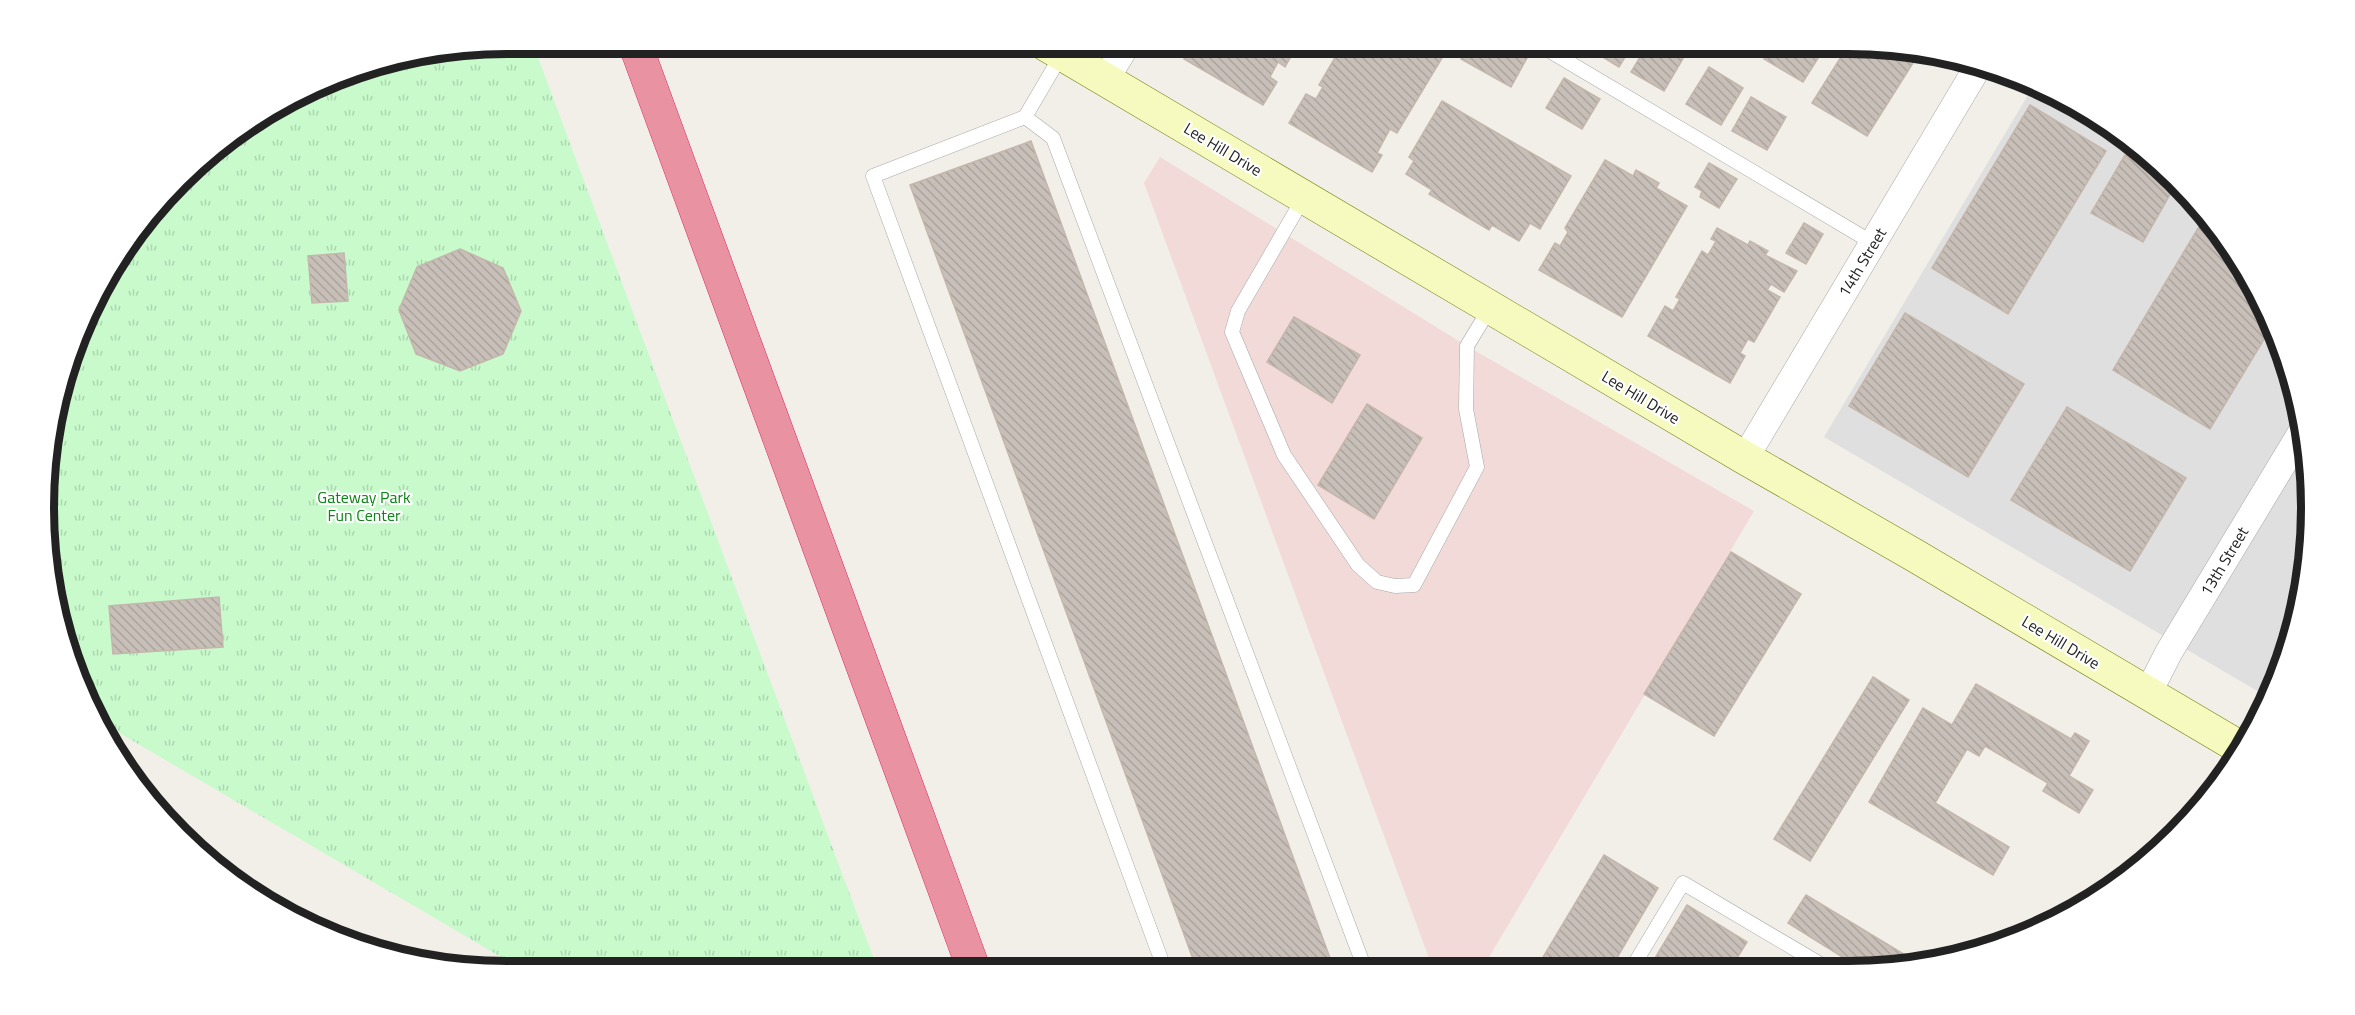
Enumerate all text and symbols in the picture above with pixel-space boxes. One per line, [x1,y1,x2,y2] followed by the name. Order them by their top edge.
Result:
[1179,116,1267,182] street label: Lee Hill Drive
[1832,223,1892,301] street label: 14th Street
[1597,364,1685,430] street label: Lee Hill Drive
[317,485,411,527] park label: Gateway Park Fun Center
[2194,522,2254,600] street label: 13th Street
[2017,609,2105,675] street label: Lee Hill Drive

